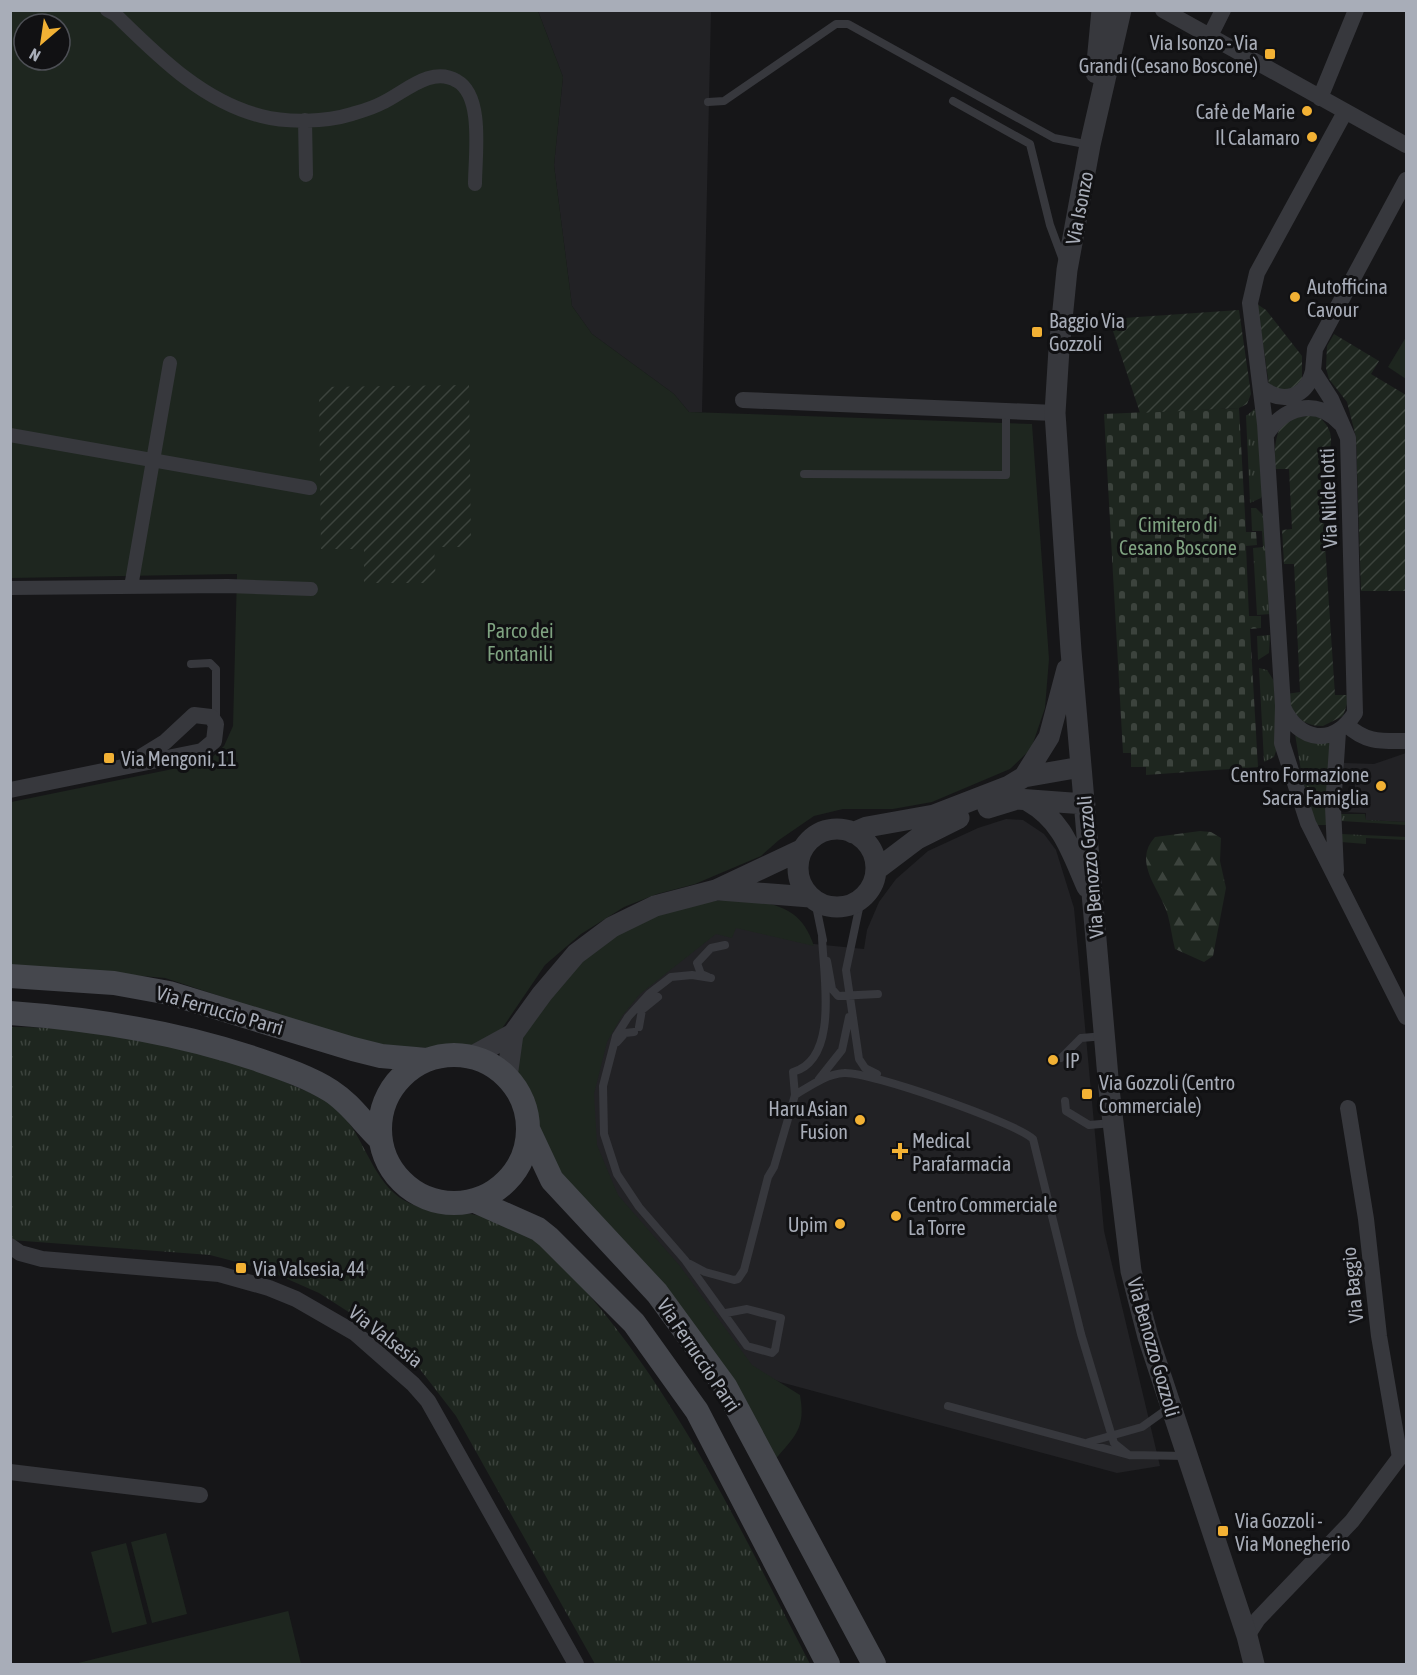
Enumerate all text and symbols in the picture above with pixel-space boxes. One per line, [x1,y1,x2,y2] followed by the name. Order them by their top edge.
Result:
[12,12,72,72] north arrow
[1079,31,1258,77] place label: Via Isonzo - Via Grandi (Cesano Boscone)
[26,45,43,65] text: N
[1263,47,1277,61] marker: Via Isonzo - Via Grandi (Cesano Boscone)
[1196,100,1295,123] place label: Cafè de Marie
[1300,104,1314,118] marker: Cafè de Marie
[1215,126,1300,149] place label: Il Calamaro
[1305,130,1319,144] marker: Il Calamaro
[1061,169,1097,247] street label: Via Isonzo
[1307,275,1388,321] place label: Autofficina Cavour
[1288,290,1302,304] marker: Autofficina Cavour
[1049,309,1125,355] place label: Baggio Via Gozzoli
[1030,325,1044,339] marker: Baggio Via Gozzoli
[1315,448,1341,548] street label: Via Nilde Iotti
[1119,513,1237,559] park label: Cimitero di Cesano Boscone
[486,619,554,665] park label: Parco dei Fontanili
[121,747,237,770] place label: Via Mengoni, 11
[102,751,116,765] marker: Via Mengoni, 11
[1231,763,1369,809] place label: Centro Formazione Sacra Famiglia
[1374,779,1388,793] marker: Centro Formazione Sacra Famiglia
[1072,794,1108,940] street label: Via Benozzo Gozzoli
[154,981,286,1039] street label: Via Ferruccio Parri
[1065,1049,1080,1072] place label: IP
[1046,1053,1060,1067] marker: IP
[1099,1071,1235,1117] place label: Via Gozzoli (Centro Commerciale)
[1080,1087,1094,1101] marker: Via Gozzoli (Centro Commerciale)
[768,1097,848,1143] place label: Haru Asian Fusion
[853,1113,867,1127] marker: Haru Asian Fusion
[912,1129,1011,1175] place label: Medical Parafarmacia
[893,1144,907,1158] marker: Medical Parafarmacia
[908,1193,1057,1239] place label: Centro Commerciale La Torre
[889,1209,903,1223] marker: Centro Commerciale La Torre
[788,1213,828,1236] place label: Upim
[833,1217,847,1231] marker: Upim
[1337,1246,1367,1324] street label: Via Baggio
[253,1257,365,1280] place label: Via Valsesia, 44
[234,1261,248,1275] marker: Via Valsesia, 44
[1123,1275,1185,1419] street label: Via Benozzo Gozzoli
[653,1294,745,1416] street label: Via Ferruccio Parri
[345,1300,427,1372] street label: Via Valsesia
[1235,1509,1350,1555] place label: Via Gozzoli - Via Monegherio
[1216,1524,1230,1538] marker: Via Gozzoli - Via Monegherio

